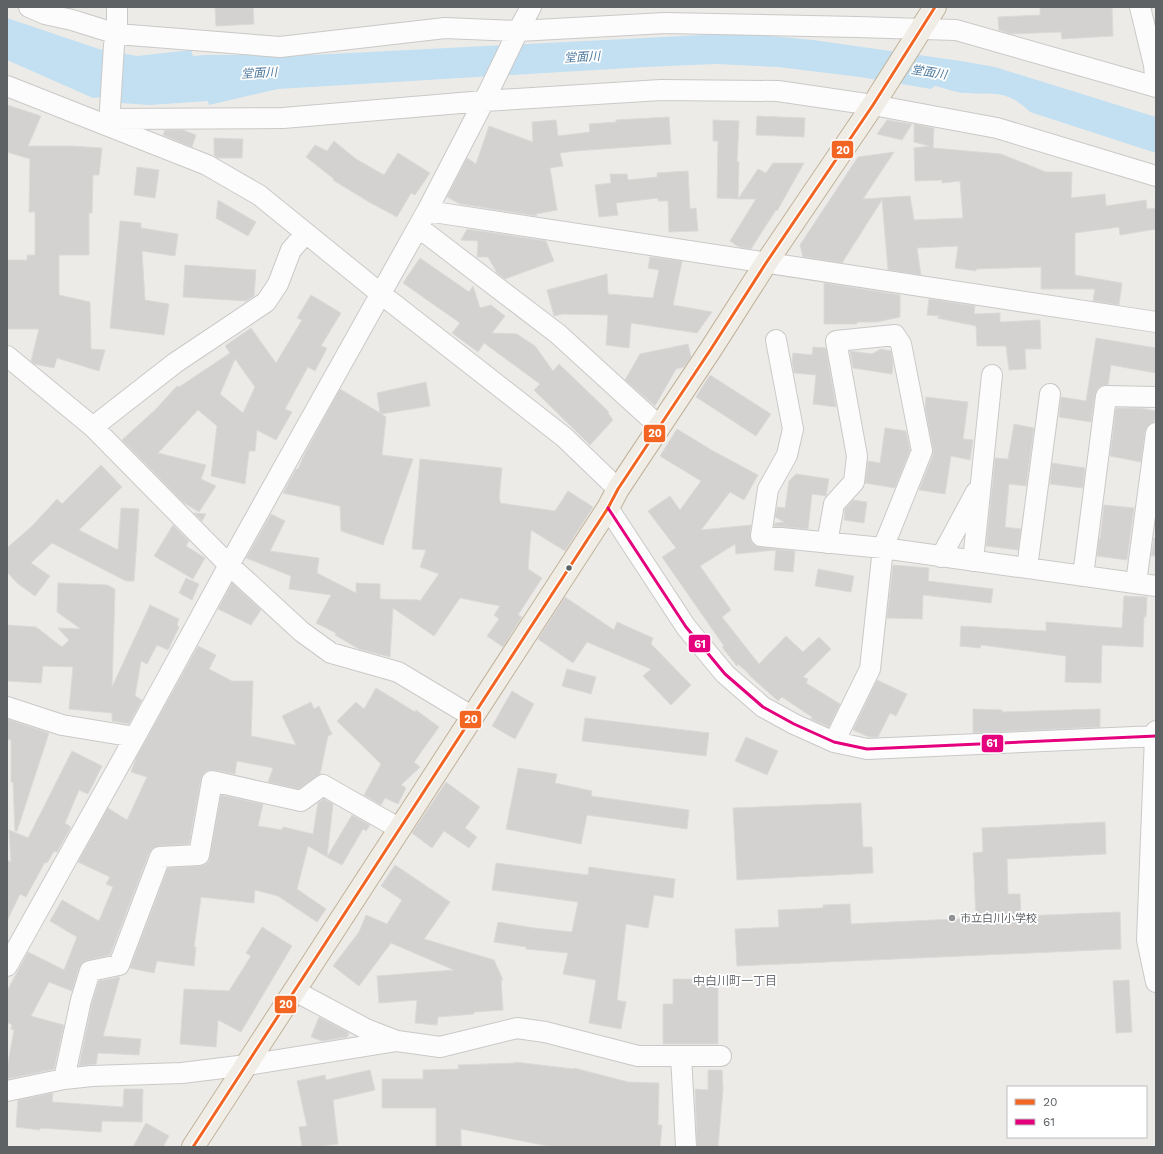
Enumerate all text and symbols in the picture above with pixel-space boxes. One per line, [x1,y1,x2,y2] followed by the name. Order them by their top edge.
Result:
[564,49,602,65] water label: 堂面川
[910,62,950,82] water label: 堂面川
[241,65,279,81] water label: 堂面川
[831,140,854,159] line badge: 20
[836,144,850,157] text: 20
[643,424,666,443] line badge: 20
[648,427,662,440] text: 20
[564,563,574,573] unlabelled marker
[688,634,711,653] line badge: 61
[694,638,706,651] text: 61
[459,710,482,729] line badge: 20
[464,713,478,726] text: 20
[981,734,1004,753] line badge: 61
[986,737,998,750] text: 61
[960,912,1037,925] place label: 市立白川小学校
[947,913,957,923] marker: 市立白川小学校
[693,974,777,988] district label: 中白川町一丁目
[274,995,297,1014] line badge: 20
[279,998,293,1011] text: 20
[1007,1086,1147,1138] legend
[1043,1095,1057,1109] text: 20
[1043,1115,1055,1129] text: 61

